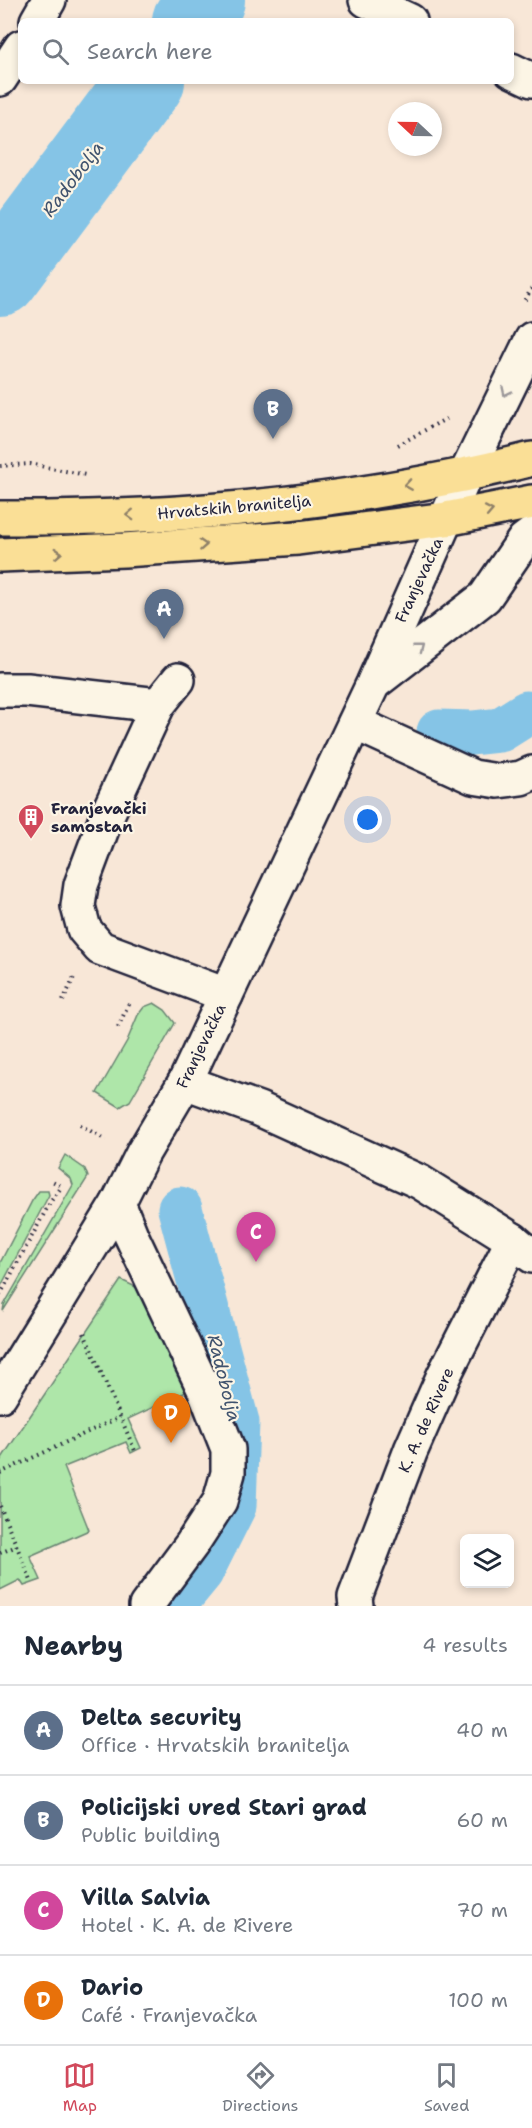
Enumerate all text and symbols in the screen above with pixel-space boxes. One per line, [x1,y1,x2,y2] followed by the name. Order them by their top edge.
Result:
[18,18,514,84] search box
[39,35,72,68] icon: search
[87,37,213,66] text: Search here
[388,102,442,156] north arrow
[37,136,109,222] water label: Radobolja
[502,385,514,396] one-way arrow
[254,390,292,439] pin: B
[403,479,412,491] one-way arrow
[156,490,312,524] street label: Hrvatskih branitelja
[484,505,494,518] one-way arrow
[126,508,135,521] one-way arrow
[390,534,448,626] street label: Franjevačka
[199,538,208,551] one-way arrow
[54,546,63,559] one-way arrow
[144,590,184,639] pin: A
[412,644,423,655] one-way arrow
[51,798,147,837] place label: Franjevački samostan
[16,802,46,840] building icon: Franjevački samostan
[353,805,382,834] your location
[171,1000,231,1092] street label: Franjevačka
[236,1212,276,1262] pin: C
[202,1332,246,1424] water label: Radobolja
[393,1364,459,1476] street label: K. A. de Rivere
[152,1394,190,1443] pin: D
[460,1534,514,1588] map controls
[460,1534,514,1588] button: layers
[24,1628,123,1663] text: Nearby
[422,1632,508,1658] text: 4 results
[81,1703,242,1732] text: Delta security
[36,1717,51,1743] text: A
[456,1717,508,1743] text: 40 m
[81,1732,349,1758] text: Office · Hrvatskih branitelja
[81,1793,367,1822] text: Policijski ured Stari grad
[37,1807,50,1833] text: B
[456,1807,508,1833] text: 60 m
[81,1822,220,1848] text: Public building
[81,1883,210,1912] text: Villa Salvia
[37,1897,50,1923] text: C
[456,1897,508,1923] text: 70 m
[81,1912,293,1938] text: Hotel · K. A. de Rivere
[81,1973,143,2002] text: Dario
[36,1987,51,2013] text: D
[448,1987,508,2013] text: 100 m
[81,2002,257,2028] text: Café · Franjevačka
[63,2059,97,2116] tab: Map
[222,2059,299,2116] tab: Directions
[424,2059,469,2116] tab: Saved

